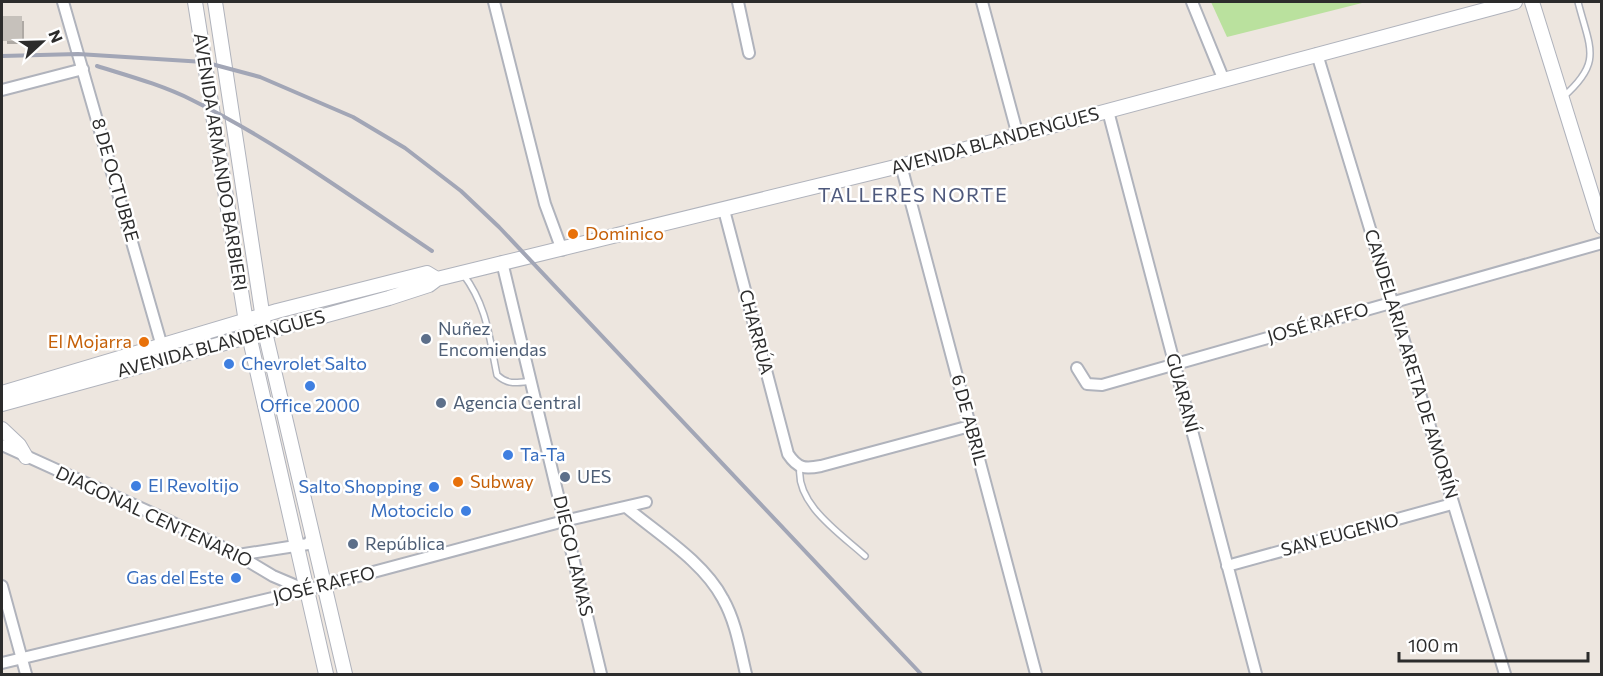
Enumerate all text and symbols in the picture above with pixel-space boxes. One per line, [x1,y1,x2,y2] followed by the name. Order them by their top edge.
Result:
[12,12,72,72] north arrow
[45,27,67,45] text: N
[190,31,252,292] street label: AVENIDA ARMANDO BARBIERI
[888,102,1101,178] street label: AVENIDA BLANDENGUES
[88,115,144,244] street label: 8 DE OCTUBRE
[818,182,1008,206] district label: TALLERES NORTE
[585,222,664,244] place label: Dominico
[1360,226,1464,501] street label: CANDELARIA ARETA DE AMORÍN
[566,227,580,241] marker: Dominico
[735,287,779,377] street label: CHARRÚA
[1264,297,1371,347] street label: JOSÉ RAFFO
[114,305,327,381] street label: AVENIDA BLANDENGUES
[438,317,547,360] place label: Nuñez Encomiendas
[48,330,132,352] place label: El Mojarra
[419,332,433,346] marker: Nuñez Encomiendas
[137,335,151,349] marker: El Mojarra
[1162,351,1204,436] street label: GUARANÍ
[241,352,367,374] place label: Chevrolet Salto
[222,357,236,371] marker: Chevrolet Salto
[947,372,993,468] street label: 6 DE ABRIL
[303,379,317,393] marker: Office 2000
[453,391,581,413] place label: Agencia Central
[260,394,360,416] place label: Office 2000
[434,396,448,410] marker: Agencia Central
[520,443,565,465] place label: Ta-Ta
[501,448,515,462] marker: Ta-Ta
[53,461,256,571] street label: DIAGONAL CENTENARIO
[577,465,611,487] place label: UES
[470,470,534,492] place label: Subway
[558,470,572,484] marker: UES
[148,474,239,496] place label: El Revoltijo
[298,475,422,497] place label: Salto Shopping
[451,475,465,489] marker: Subway
[129,479,143,493] marker: El Revoltijo
[427,480,441,494] marker: Salto Shopping
[549,493,599,618] street label: DIEGO LAMAS
[370,499,454,521] place label: Motociclo
[459,504,473,518] marker: Motociclo
[1278,508,1401,560] street label: SAN EUGENIO
[365,532,445,554] place label: República
[346,537,360,551] marker: República
[270,561,377,607] street label: JOSÉ RAFFO
[126,566,224,588] place label: Gas del Este
[229,571,243,585] marker: Gas del Este
[1399,625,1588,663] scale bar
[1408,634,1458,656] text: 100 m

